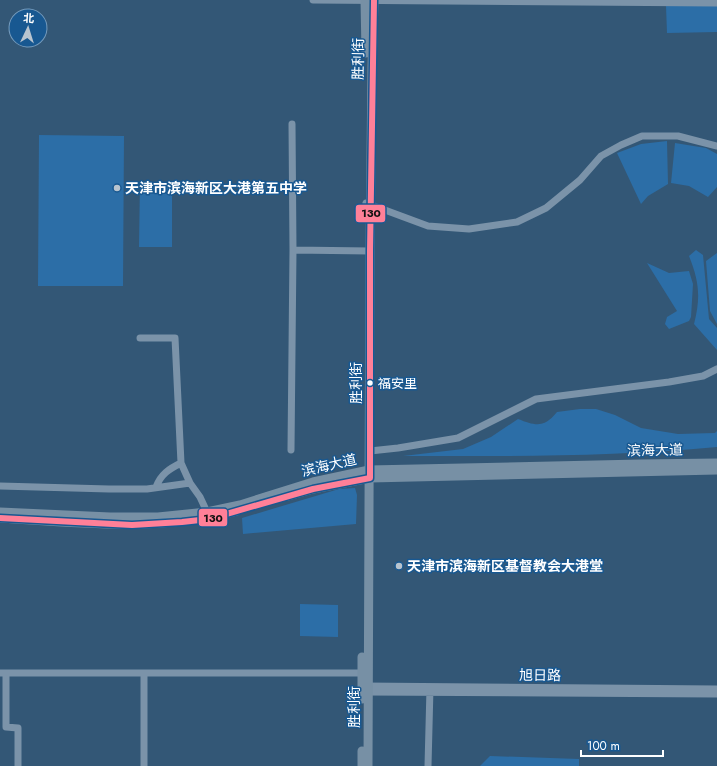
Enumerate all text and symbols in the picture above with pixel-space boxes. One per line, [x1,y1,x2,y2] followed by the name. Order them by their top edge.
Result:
[8,8,48,48] north arrow
[23,10,35,26] text: 北
[348,38,368,80] street label: 胜利街
[125,178,307,198] place label: 天津市滨海新区大港第五中学
[112,183,122,193] marker: 天津市滨海新区大港第五中学
[355,204,386,223] line badge: 130
[361,205,381,221] text: 130
[346,362,366,404] street label: 胜利街
[378,374,417,393] place label: 福安里
[365,378,375,388] marker: 福安里
[627,440,683,460] street label: 滨海大道
[299,449,359,481] street label: 滨海大道
[198,508,228,527] line badge: 130
[203,510,223,526] text: 130
[407,556,603,576] place label: 天津市滨海新区基督教会大港堂
[394,561,404,571] marker: 天津市滨海新区基督教会大港堂
[519,665,561,685] street label: 旭日路
[344,686,364,728] street label: 胜利街
[581,732,663,758] scale bar
[587,737,620,755] text: 100 m

